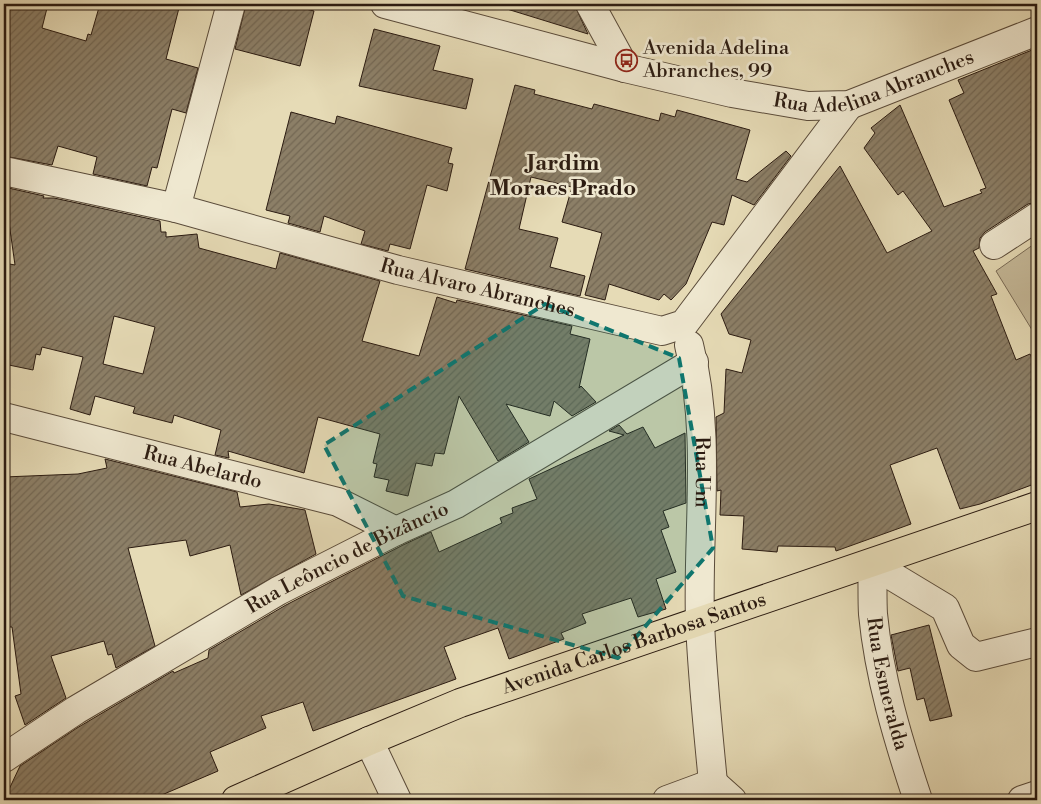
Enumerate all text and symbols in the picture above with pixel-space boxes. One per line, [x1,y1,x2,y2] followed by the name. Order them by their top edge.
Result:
[642,36,790,84] place label: Avenida Adelina Abranches, 99
[771,45,978,119] street label: Rua Adelina Abranches
[615,48,639,72] bus stop icon: Avenida Adelina Abranches, 99
[490,150,636,202] district label: Jardim Moraes Prado
[377,253,577,323] street label: Rua Alvaro Abranches
[689,436,715,508] street label: Rua Um
[141,440,265,495] street label: Rua Abelardo
[242,496,453,620] street label: Rua Leôncio de Bizâncio
[498,587,769,701] street label: Avenida Carlos Barbosa Santos
[861,616,914,754] street label: Rua Esmeralda

